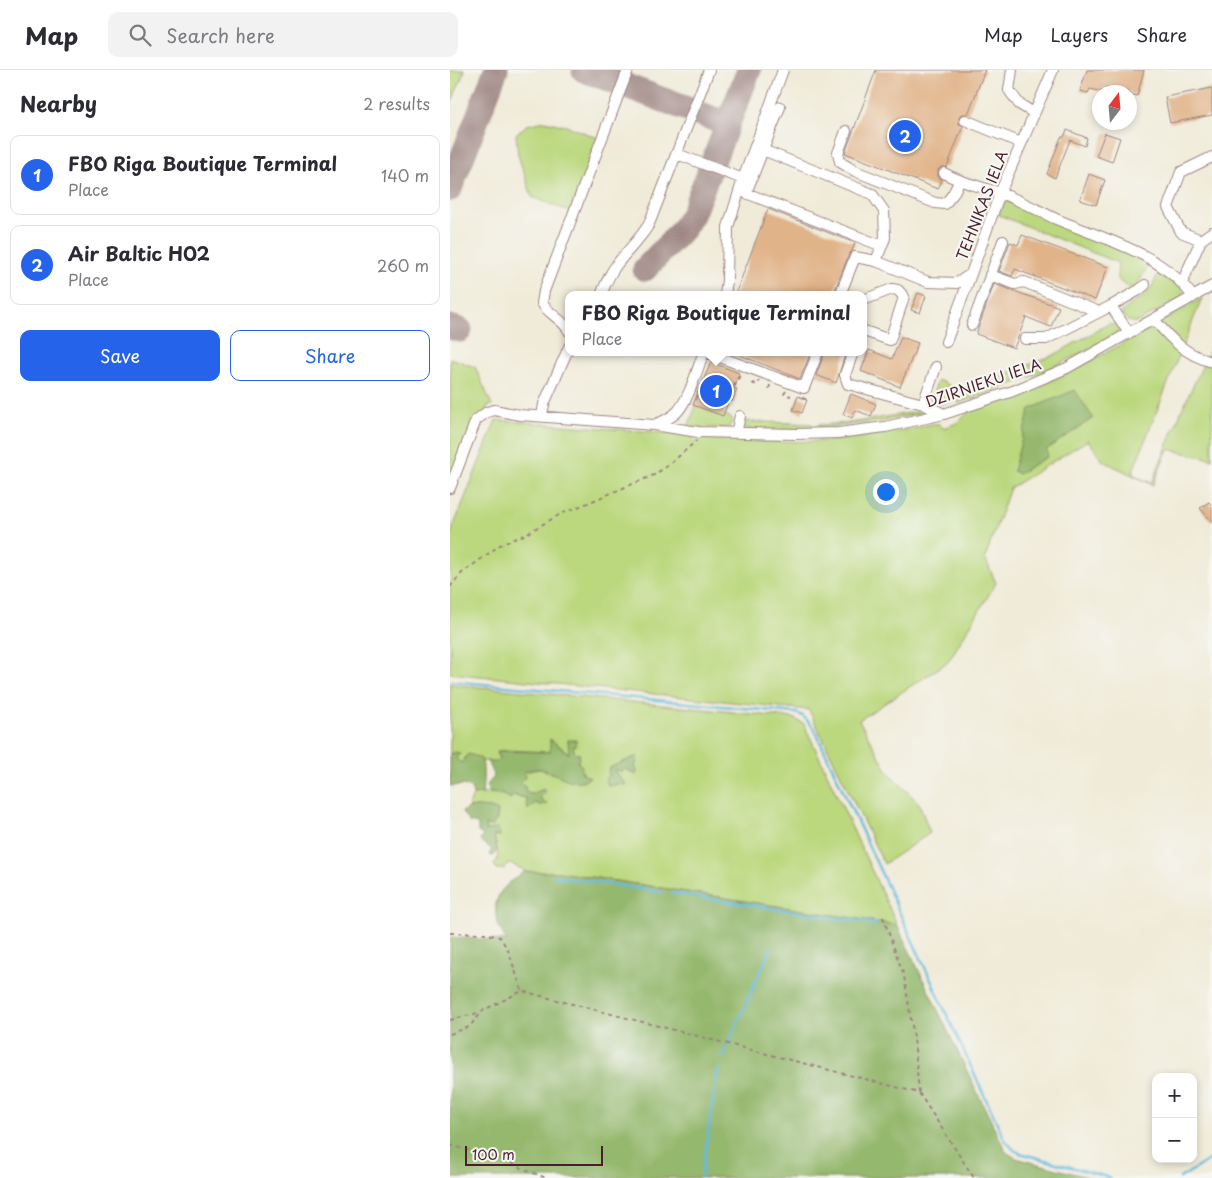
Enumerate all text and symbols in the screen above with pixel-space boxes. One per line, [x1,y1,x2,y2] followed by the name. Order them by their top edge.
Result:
[108,12,458,57] search box
[25,17,78,53] text: Map
[126,21,154,49] icon: search
[166,21,275,49] text: Search here
[984,21,1023,48] text: Map
[1051,21,1108,48] text: Layers
[1136,21,1187,48] text: Share
[1092,85,1137,130] north arrow
[20,87,97,119] text: Nearby
[363,91,430,115] text: 2 results
[889,117,921,155] pin: 2
[950,147,1012,263] street label: TEHNIKAS IELA
[68,149,337,177] text: FBO Riga Boutique Terminal
[33,163,41,187] text: 1
[381,163,429,187] text: 140 m
[68,177,109,201] text: Place
[68,239,210,267] text: Air Baltic H02
[31,253,43,277] text: 2
[377,253,429,277] text: 260 m
[68,267,109,291] text: Place
[565,291,867,356] popup
[582,298,850,326] text: FBO Riga Boutique Terminal
[582,326,622,350] text: Place
[20,330,220,381] button: Save
[230,330,430,381] button: Share
[922,351,1044,413] street label: DZIRNIEKU IELA
[700,372,732,410] pin: 1
[873,479,899,505] your location
[1152,1073,1197,1163] map controls
[1152,1073,1197,1118] button: +
[1152,1118,1197,1163] button: −
[465,1143,602,1166] scale bar
[472,1144,515,1165] text: 100 m

